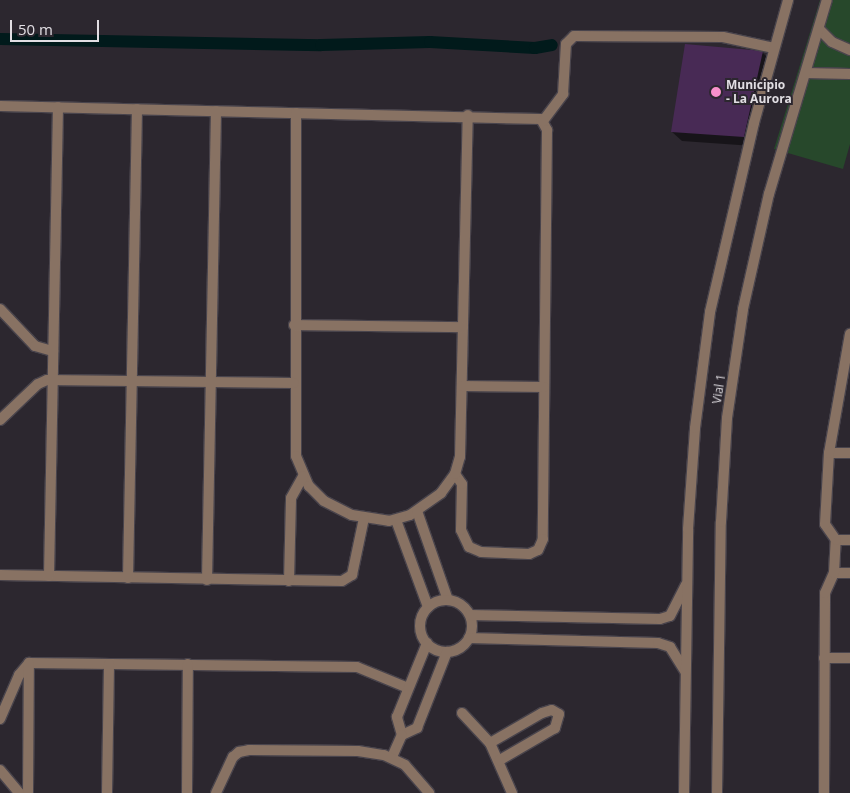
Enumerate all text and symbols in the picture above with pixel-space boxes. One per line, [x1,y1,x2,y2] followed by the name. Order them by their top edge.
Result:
[12,10,101,42] scale bar
[18,19,53,39] text: 50 m
[726,78,792,106] place label: Municipio - La Aurora
[710,86,722,98] marker: Municipio - La Aurora
[710,373,728,405] street label: Vial 1

